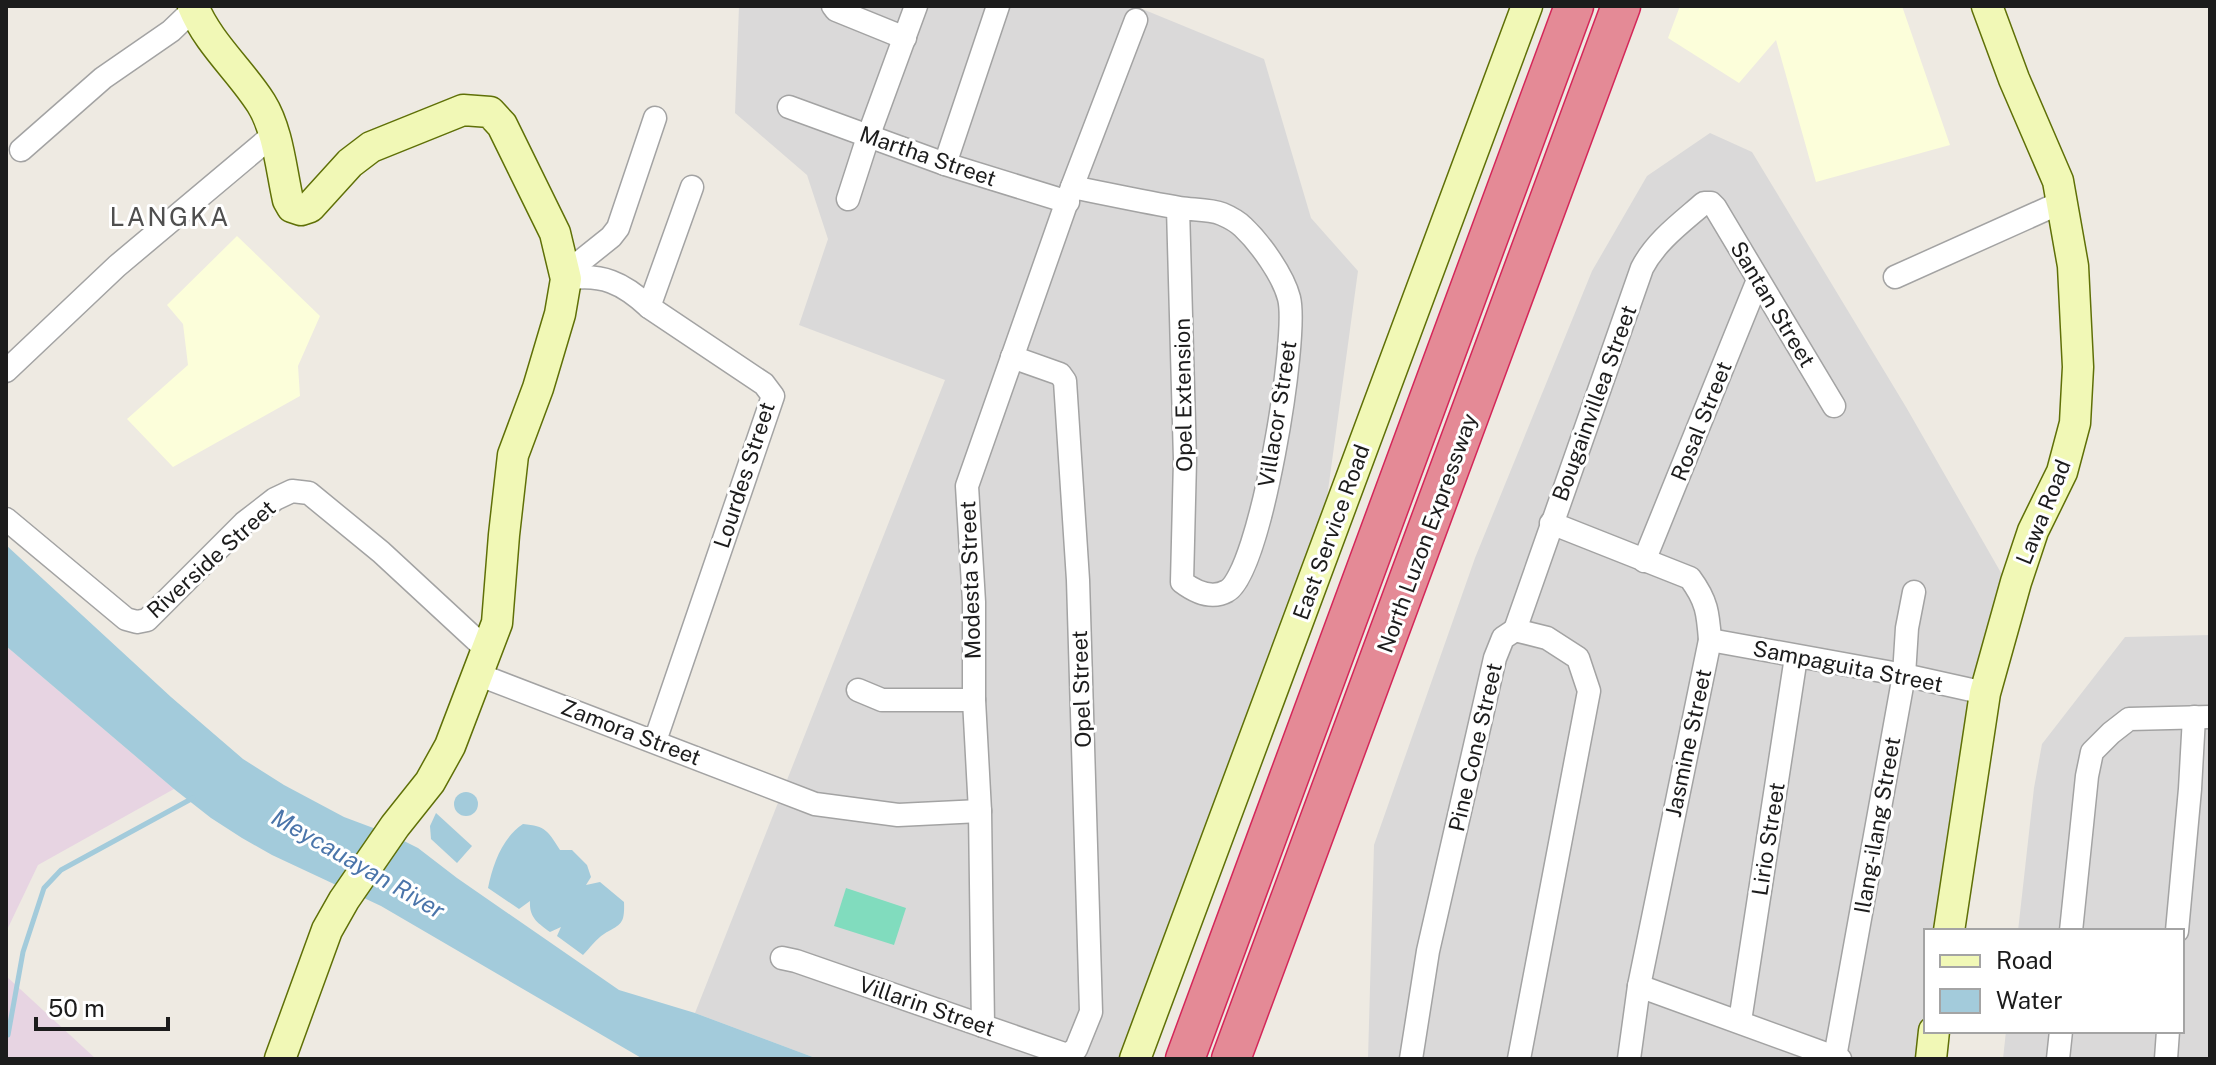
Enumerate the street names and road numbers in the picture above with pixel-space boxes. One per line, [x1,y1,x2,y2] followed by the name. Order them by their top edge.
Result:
[856,120,1000,192] street label: Martha Street
[1725,236,1821,372] street label: Santan Street
[1546,301,1642,505] street label: Bougainvillea Street
[1169,318,1197,472] street label: Opel Extension
[1253,339,1301,489] street label: Villacor Street
[1665,357,1737,485] street label: Rosal Street
[708,399,780,551] street label: Lourdes Street
[1372,410,1482,656] street label: North Luzon Expressway
[1287,441,1375,623] street label: East Service Road
[2010,456,2076,568] street label: Lawa Road
[141,495,281,623] street label: Riverside Street
[954,500,986,660] street label: Modesta Street
[1066,630,1096,748] street label: Opel Street
[1751,635,1945,697] street label: Sampaguita Street
[1443,660,1507,834] street label: Pine Cone Street
[1660,666,1716,820] street label: Jasmine Street
[557,693,705,771] street label: Zamora Street
[1849,735,1905,915] street label: Ilang-ilang Street
[1746,781,1790,897] street label: Lirio Street
[856,971,998,1041] street label: Villarin Street

